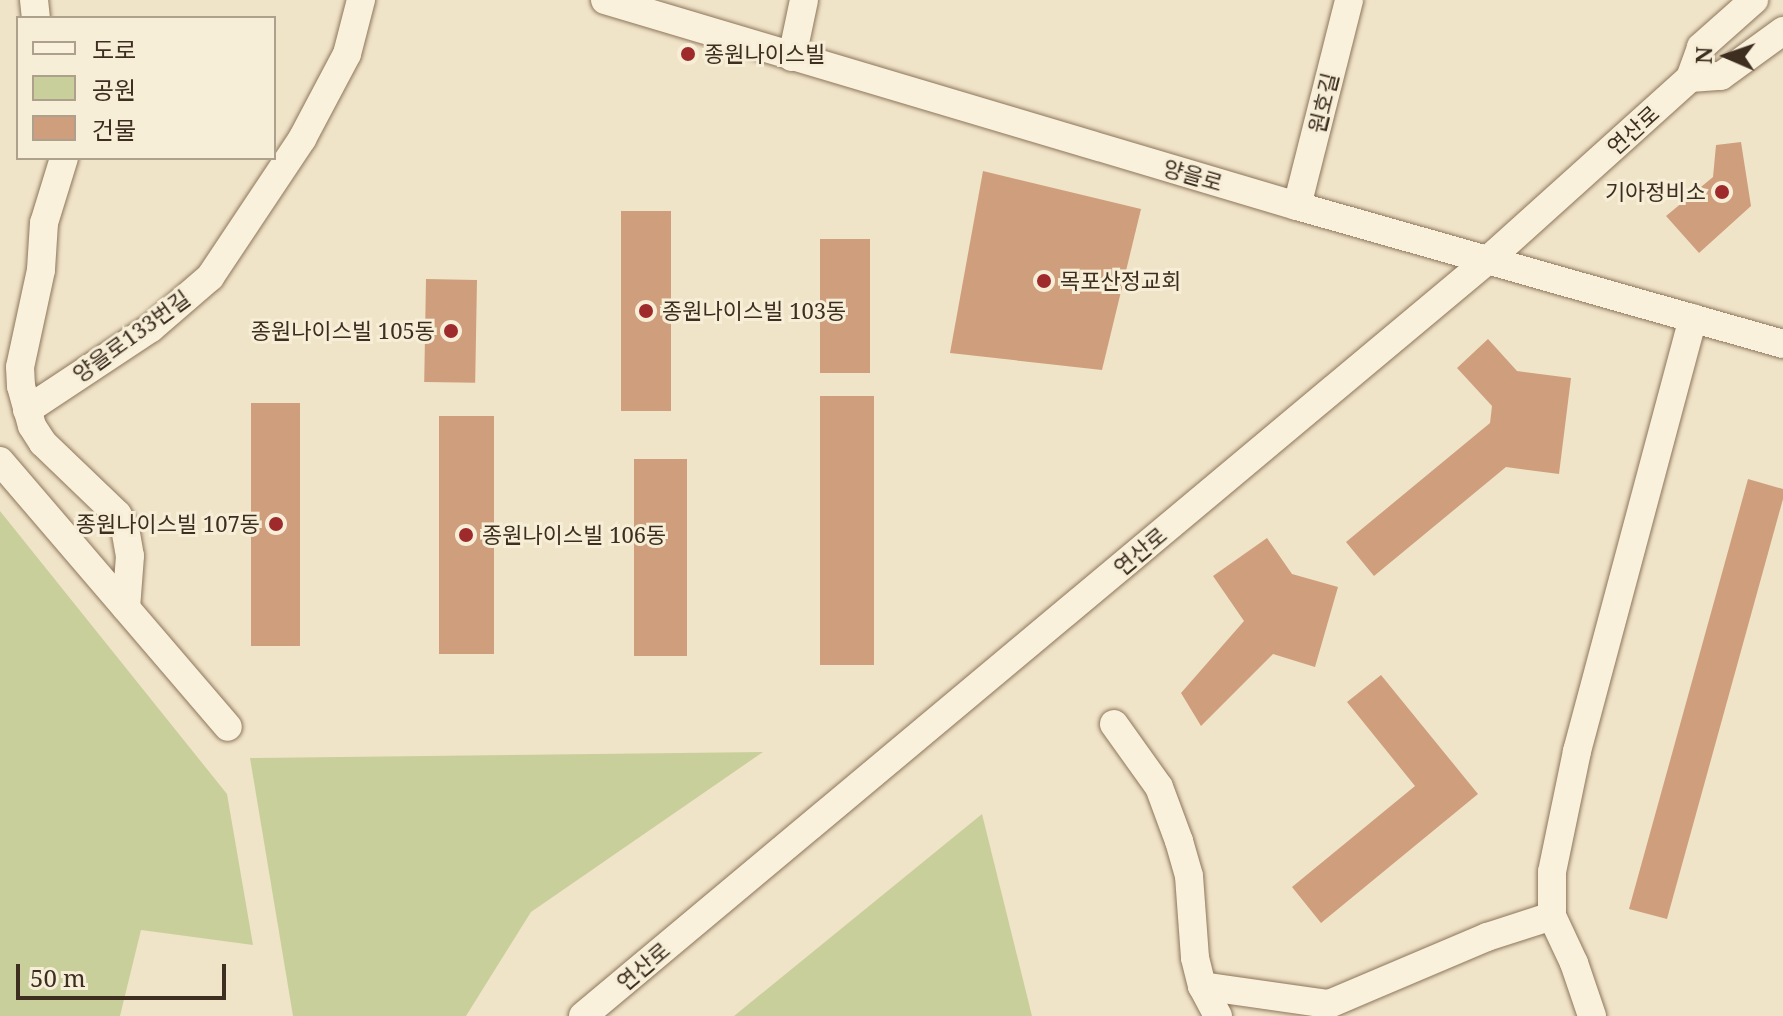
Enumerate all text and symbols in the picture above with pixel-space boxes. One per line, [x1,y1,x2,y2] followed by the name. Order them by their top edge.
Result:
[16,16,276,160] legend
[1687,16,1767,96] north arrow
[92,33,136,66] text: 도로
[704,41,825,67] place label: 종원나이스빌
[679,45,697,63] marker: 종원나이스빌
[1688,46,1718,64] text: N
[1303,70,1343,136] street label: 원호길
[92,73,136,106] text: 공원
[1602,100,1664,160] street label: 연산로
[92,113,136,146] text: 건물
[1160,154,1226,196] street label: 양을로
[1605,179,1706,205] place label: 기아정비소
[1713,183,1731,201] marker: 기아정비소
[1060,268,1181,294] place label: 목포산정교회
[1035,272,1053,290] marker: 목포산정교회
[67,285,195,387] street label: 양을로133번길
[662,298,846,324] place label: 종원나이스빌 103동
[637,302,655,320] marker: 종원나이스빌 103동
[251,318,435,344] place label: 종원나이스빌 105동
[442,322,460,340] marker: 종원나이스빌 105동
[76,511,260,537] place label: 종원나이스빌 107동
[267,515,285,533] marker: 종원나이스빌 107동
[1108,521,1172,581] street label: 연산로
[482,522,666,548] place label: 종원나이스빌 106동
[457,526,475,544] marker: 종원나이스빌 106동
[611,936,675,996] street label: 연산로
[20,948,230,998] scale bar
[30,961,86,994] text: 50 m

